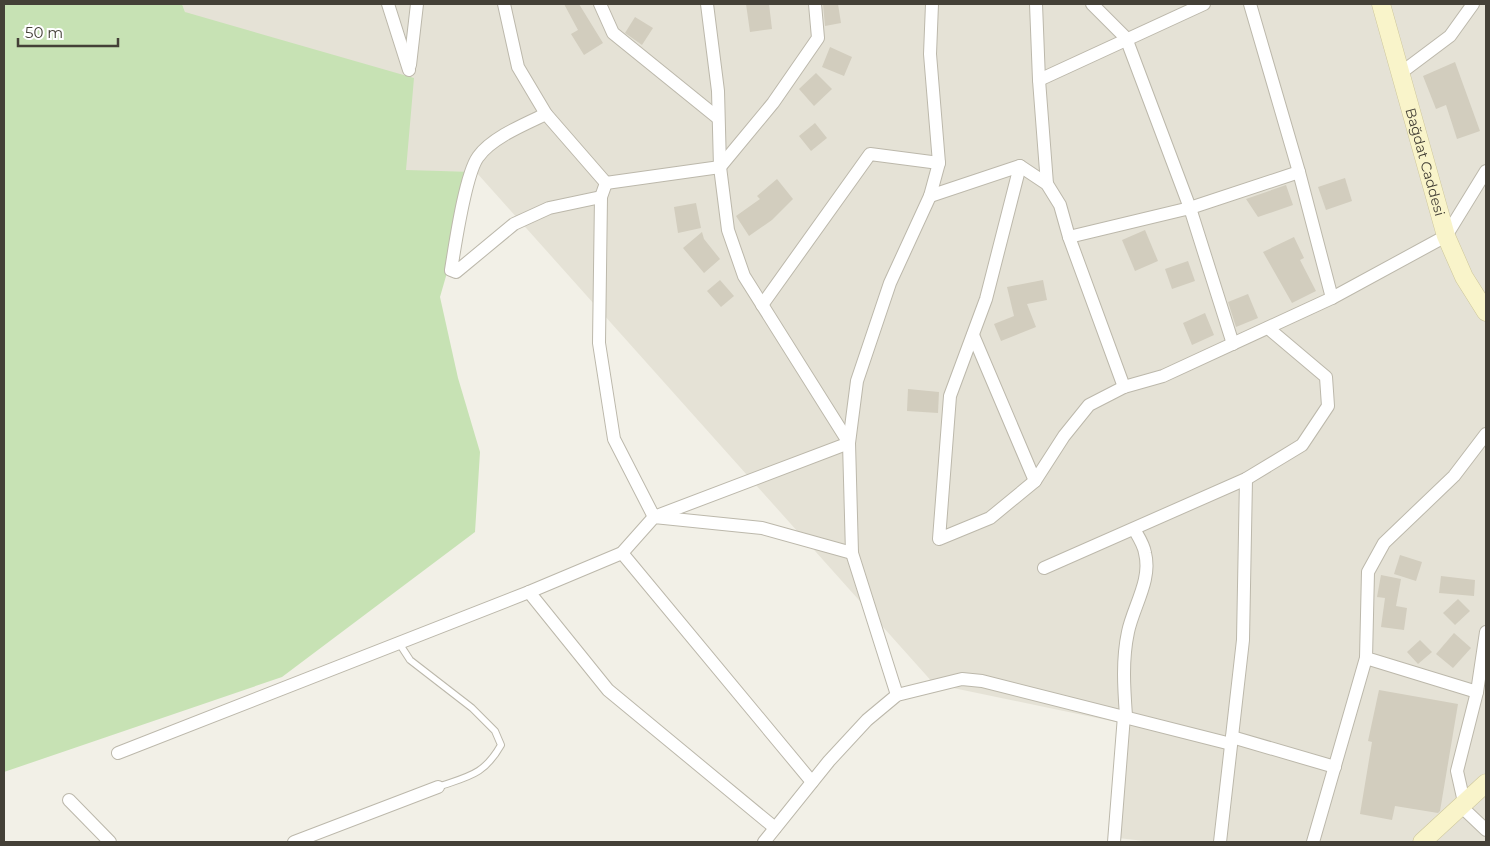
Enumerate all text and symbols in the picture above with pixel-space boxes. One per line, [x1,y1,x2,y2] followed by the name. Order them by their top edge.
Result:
[18,15,118,47] scale bar
[25,23,63,42] text: 50 m
[1402,106,1449,218] street label: Bağdat Caddesi

